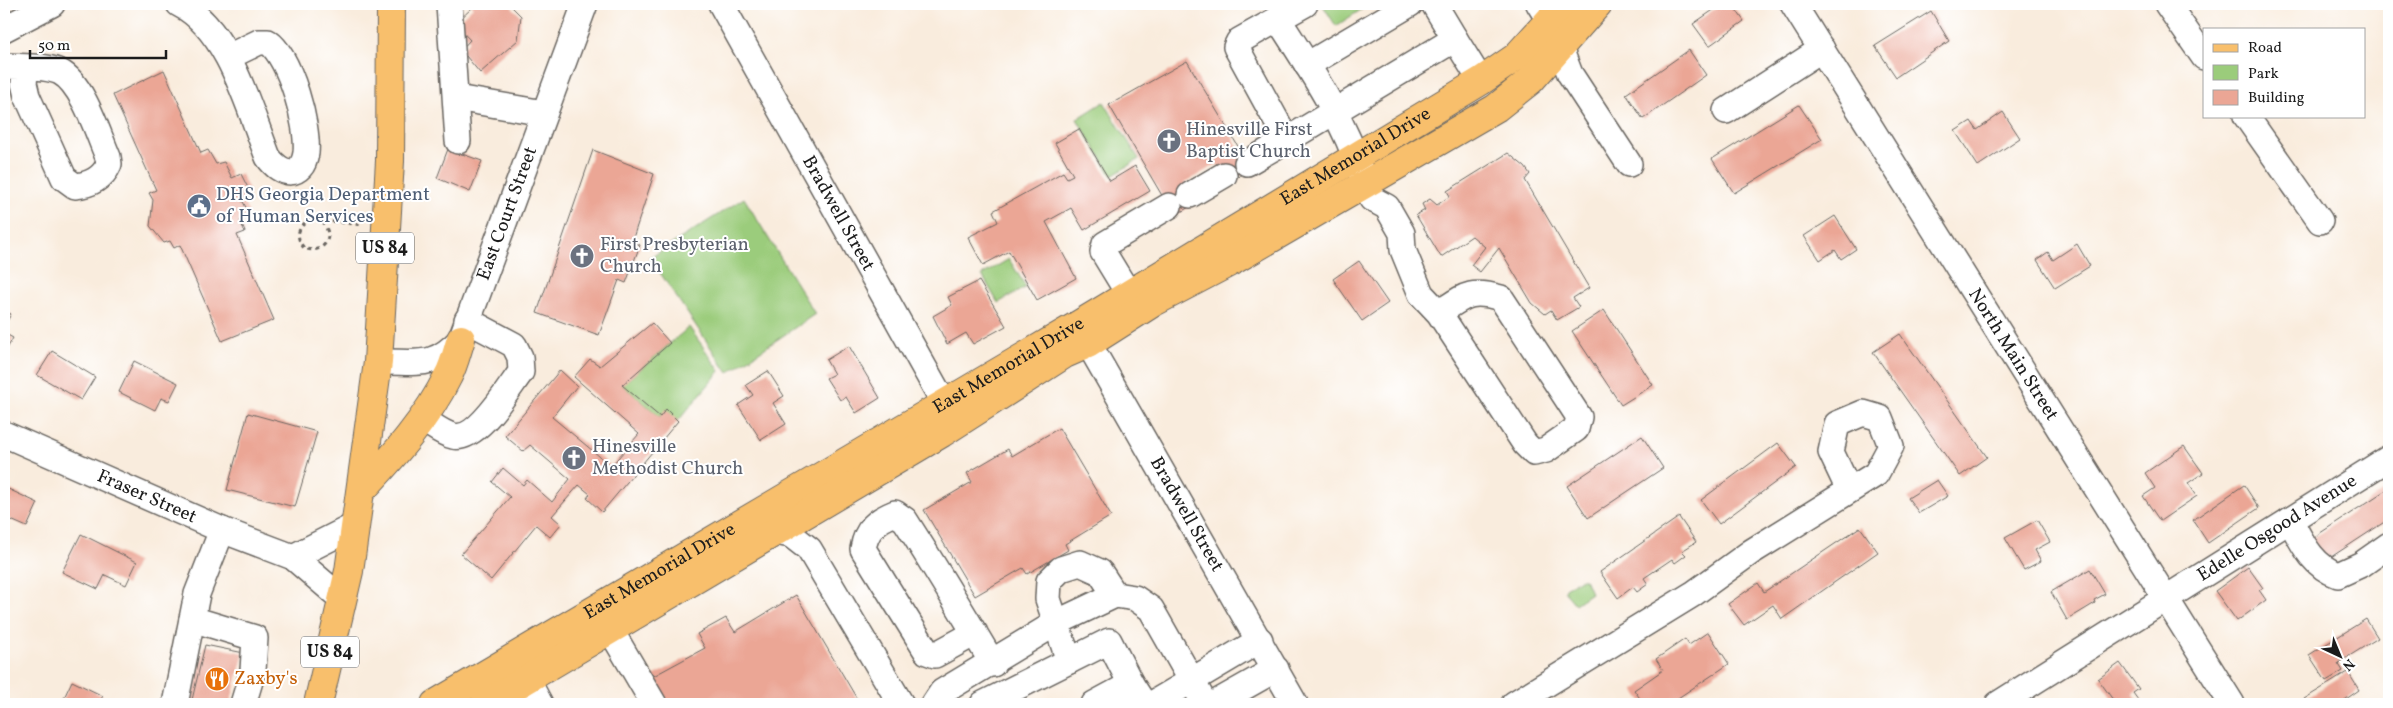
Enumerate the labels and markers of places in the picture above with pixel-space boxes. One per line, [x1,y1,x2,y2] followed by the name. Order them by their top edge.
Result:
[1186,117,1313,165] place label: Hinesville First Baptist Church
[1156,128,1182,154] church icon: Hinesville First Baptist Church
[216,182,430,230] place label: DHS Georgia Department of Human Services
[186,193,212,219] public building icon: DHS Georgia Department of Human Services
[600,232,749,280] place label: First Presbyterian Church
[569,243,595,269] church icon: First Presbyterian Church
[592,434,743,482] place label: Hinesville Methodist Church
[561,445,587,471] church icon: Hinesville Methodist Church
[204,666,230,692] restaurant icon: Zaxby's
[234,666,298,692] place label: Zaxby's

